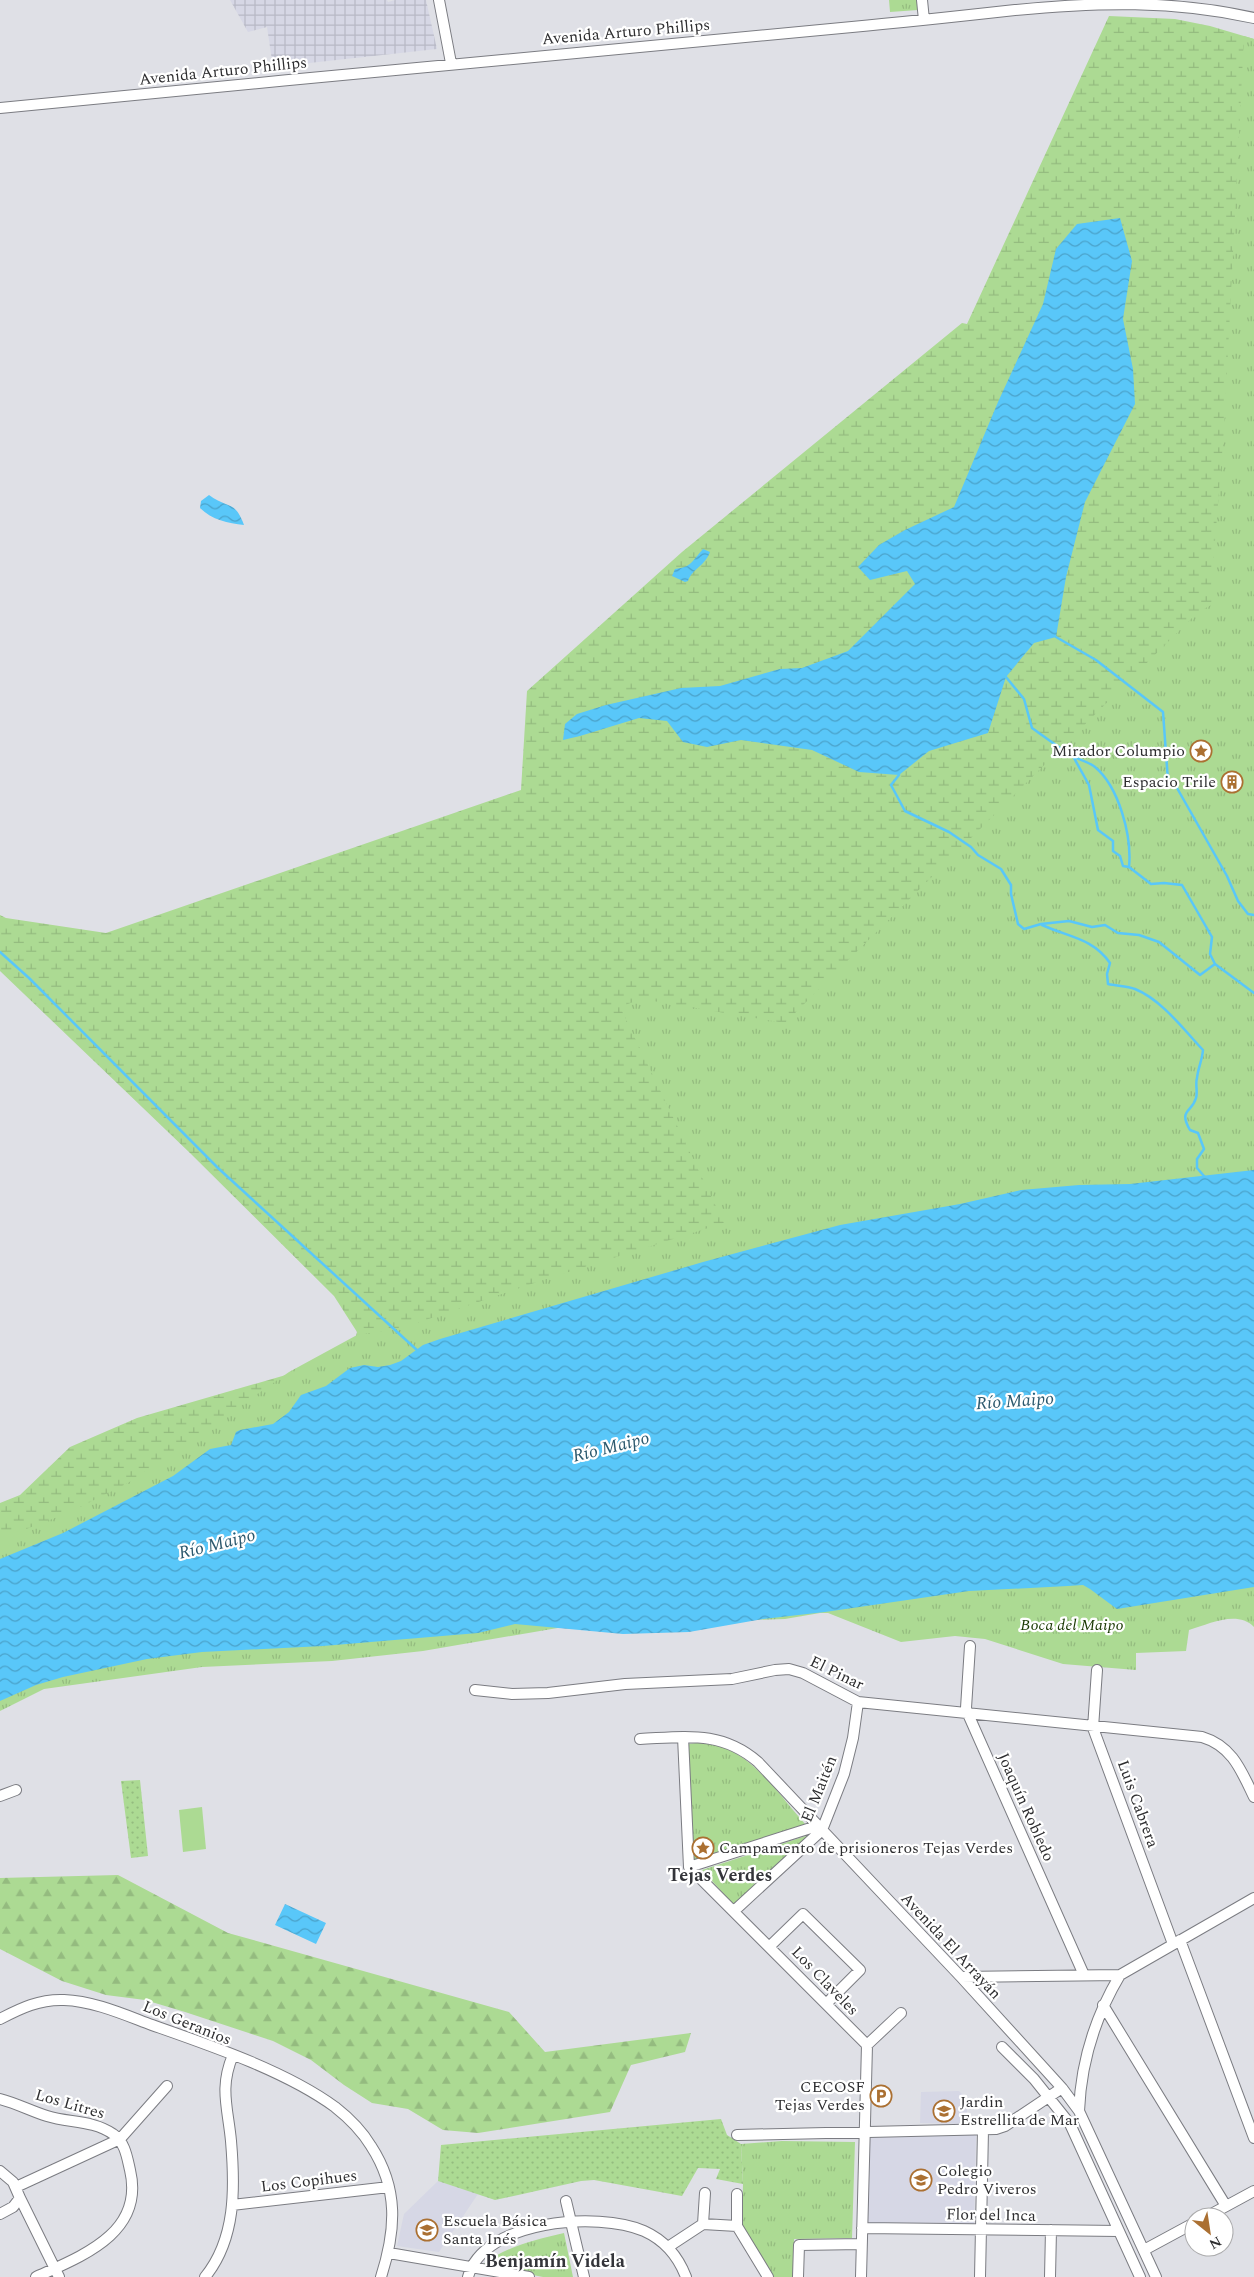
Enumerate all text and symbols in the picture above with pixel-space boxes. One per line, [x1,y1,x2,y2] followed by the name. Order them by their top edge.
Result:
[541,13,711,51] street label: Avenida Arturo Phillips
[138,50,308,92] street label: Avenida Arturo Phillips
[1052,739,1185,763] place label: Mirador Columpio
[1189,739,1213,763] place icon: Mirador Columpio
[1122,770,1216,794] place label: Espacio Trile
[1220,770,1244,794] building icon: Espacio Trile
[975,1385,1055,1417] water label: Río Maipo
[570,1424,652,1470] water label: Río Maipo
[176,1521,258,1567] water label: Río Maipo
[1020,1613,1124,1637] park label: Boca del Maipo
[806,1650,868,1696] street label: El Pinar
[991,1749,1061,1865] street label: Joaquín Robledo
[795,1752,843,1826] street label: El Maitén
[1111,1757,1165,1851] street label: Luis Cabrera
[691,1836,715,1860] place icon: Campamento de prisioneros Tejas Verdes
[719,1836,1013,1860] place label: Campamento de prisioneros Tejas Verdes
[668,1862,772,1889] district label: Tejas Verdes
[895,1887,1007,2005] street label: Avenida El Arrayán
[786,1941,864,2021] street label: Los Claveles
[139,1994,235,2052] street label: Los Geranios
[775,2075,865,2117] place label: CECOSF Tejas Verdes
[32,2083,108,2125] street label: Los Litres
[869,2084,893,2108] parking icon: CECOSF Tejas Verdes
[960,2090,1079,2132] place label: Jardin Estrellita de Mar
[932,2099,956,2123] school or university icon: Jardin Estrellita de Mar
[937,2159,1037,2201] place label: Colegio Pedro Viveros
[259,2163,359,2199] street label: Los Copihues
[909,2168,933,2192] school or university icon: Colegio Pedro Viveros
[946,2202,1036,2228] street label: Flor del Inca
[1184,2207,1234,2257] north arrow
[443,2209,547,2251] place label: Escuela Básica Santa Inés
[415,2218,439,2242] school or university icon: Escuela Básica Santa Inés
[1205,2231,1225,2255] text: N
[485,2248,626,2275] district label: Benjamín Videla

